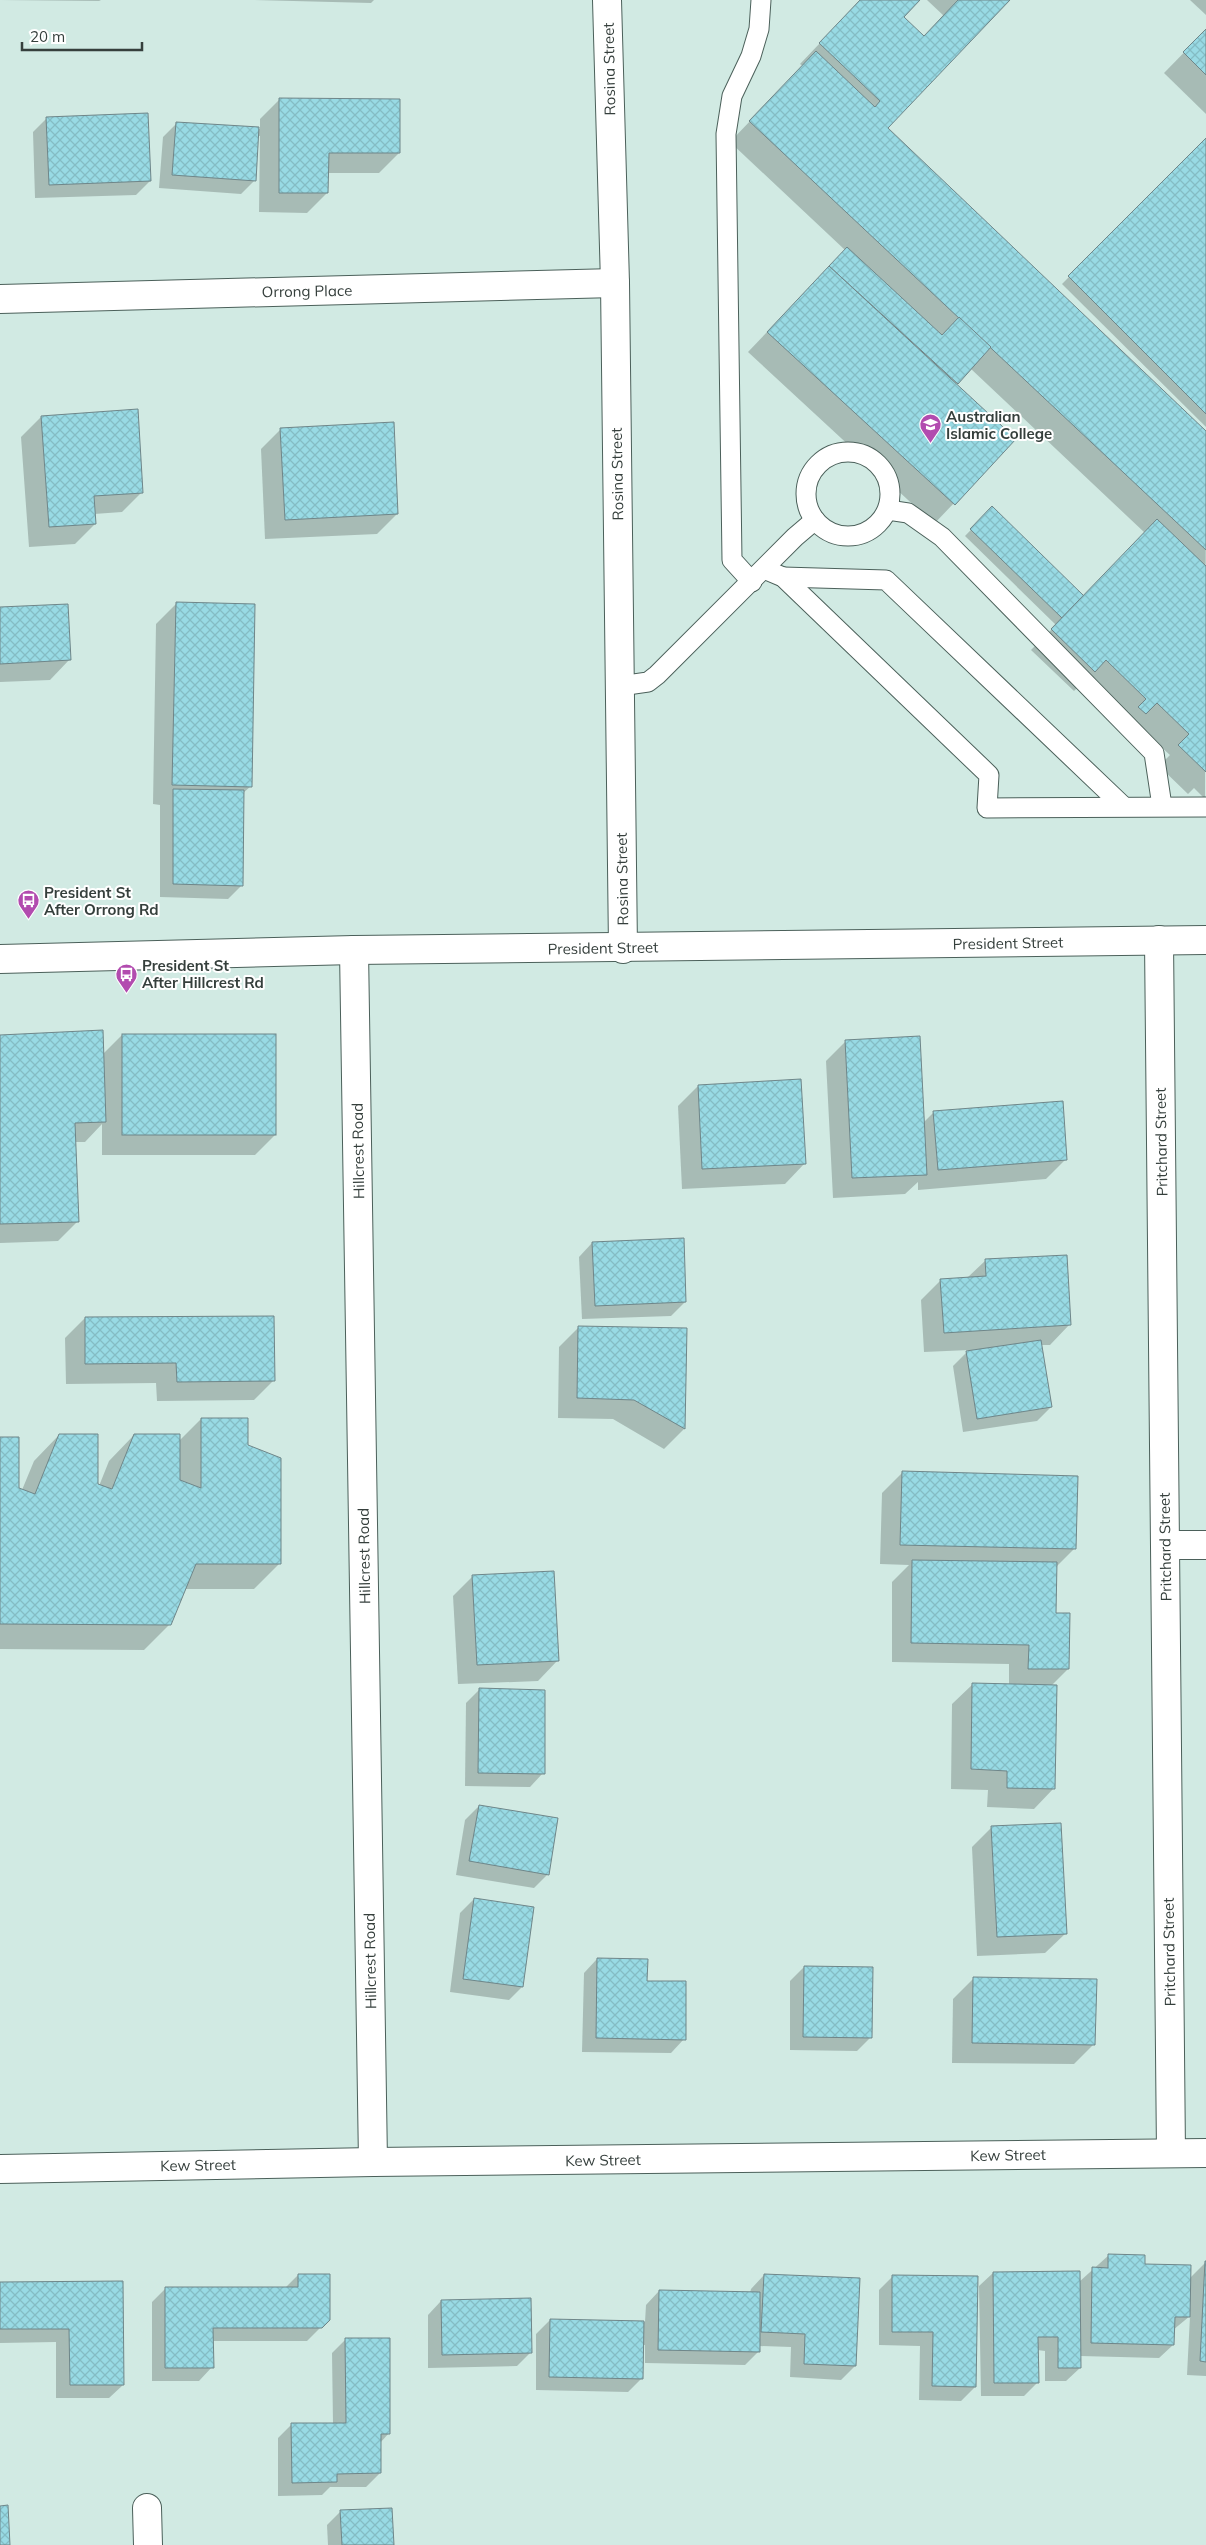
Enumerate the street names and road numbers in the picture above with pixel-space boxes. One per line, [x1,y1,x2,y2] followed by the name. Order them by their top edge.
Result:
[599,22,619,116] street label: Rosina Street
[262,281,352,301] street label: Orrong Place
[607,427,627,521] street label: Rosina Street
[612,832,632,926] street label: Rosina Street
[952,933,1064,953] street label: President Street
[547,938,659,958] street label: President Street
[1151,1087,1171,1197] street label: Pritchard Street
[348,1103,368,1199] street label: Hillcrest Road
[1155,1492,1175,1602] street label: Pritchard Street
[354,1508,374,1604] street label: Hillcrest Road
[1159,1897,1179,2007] street label: Pritchard Street
[360,1913,380,2009] street label: Hillcrest Road
[970,2145,1046,2165] street label: Kew Street
[565,2150,641,2170] street label: Kew Street
[160,2155,236,2175] street label: Kew Street

